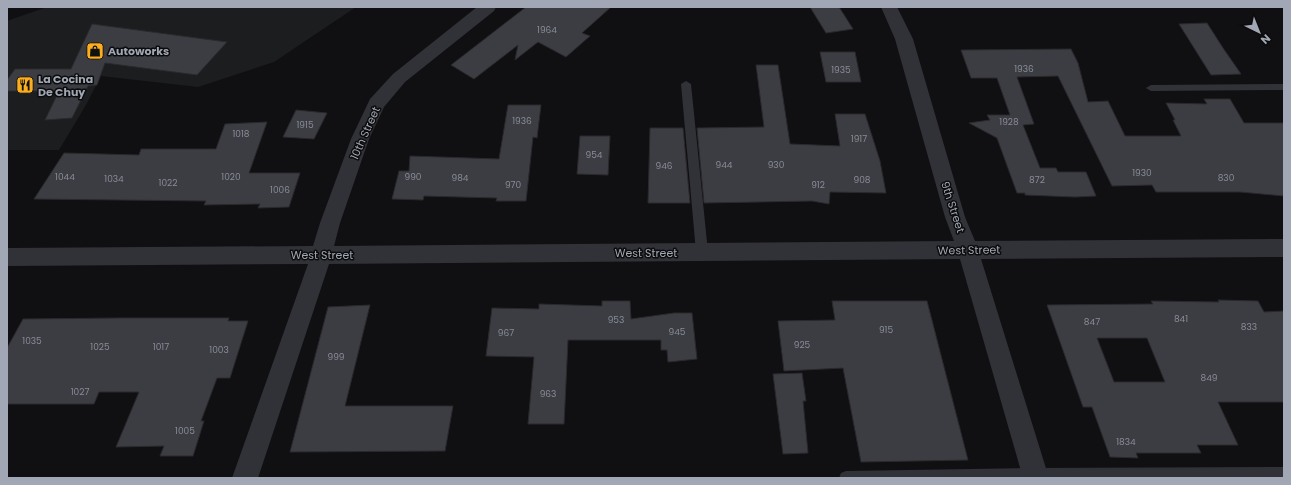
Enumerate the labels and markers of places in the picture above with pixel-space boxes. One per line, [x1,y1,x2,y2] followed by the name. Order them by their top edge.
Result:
[85,41,105,61] shop icon: Autoworks
[108,43,169,59] place label: Autoworks
[38,71,93,100] place label: La Cocina De Chuy
[15,75,35,95] restaurant icon: La Cocina De Chuy

